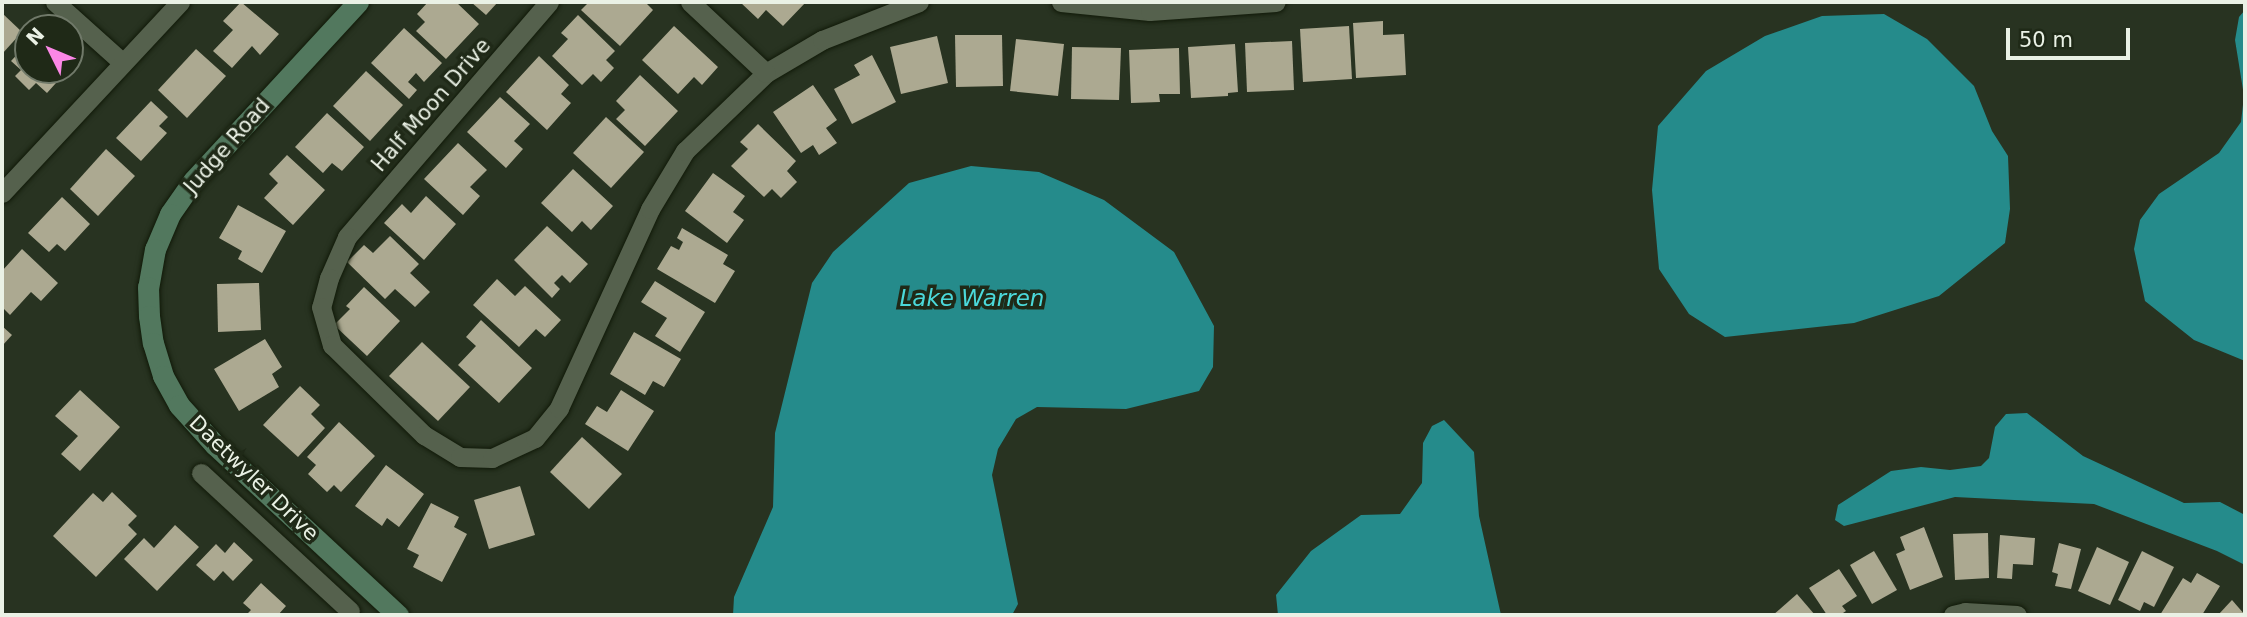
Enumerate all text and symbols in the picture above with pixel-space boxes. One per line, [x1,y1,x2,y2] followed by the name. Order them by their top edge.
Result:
[14,14,84,84] north arrow
[2009,14,2133,58] scale bar
[22,23,49,49] text: N
[2019,28,2073,52] text: 50 m
[366,33,496,177] street label: Half Moon Drive
[179,93,275,199] street label: Judge Road
[900,284,1044,312] water label: Lake Warren
[184,410,324,546] street label: Daetwyler Drive

